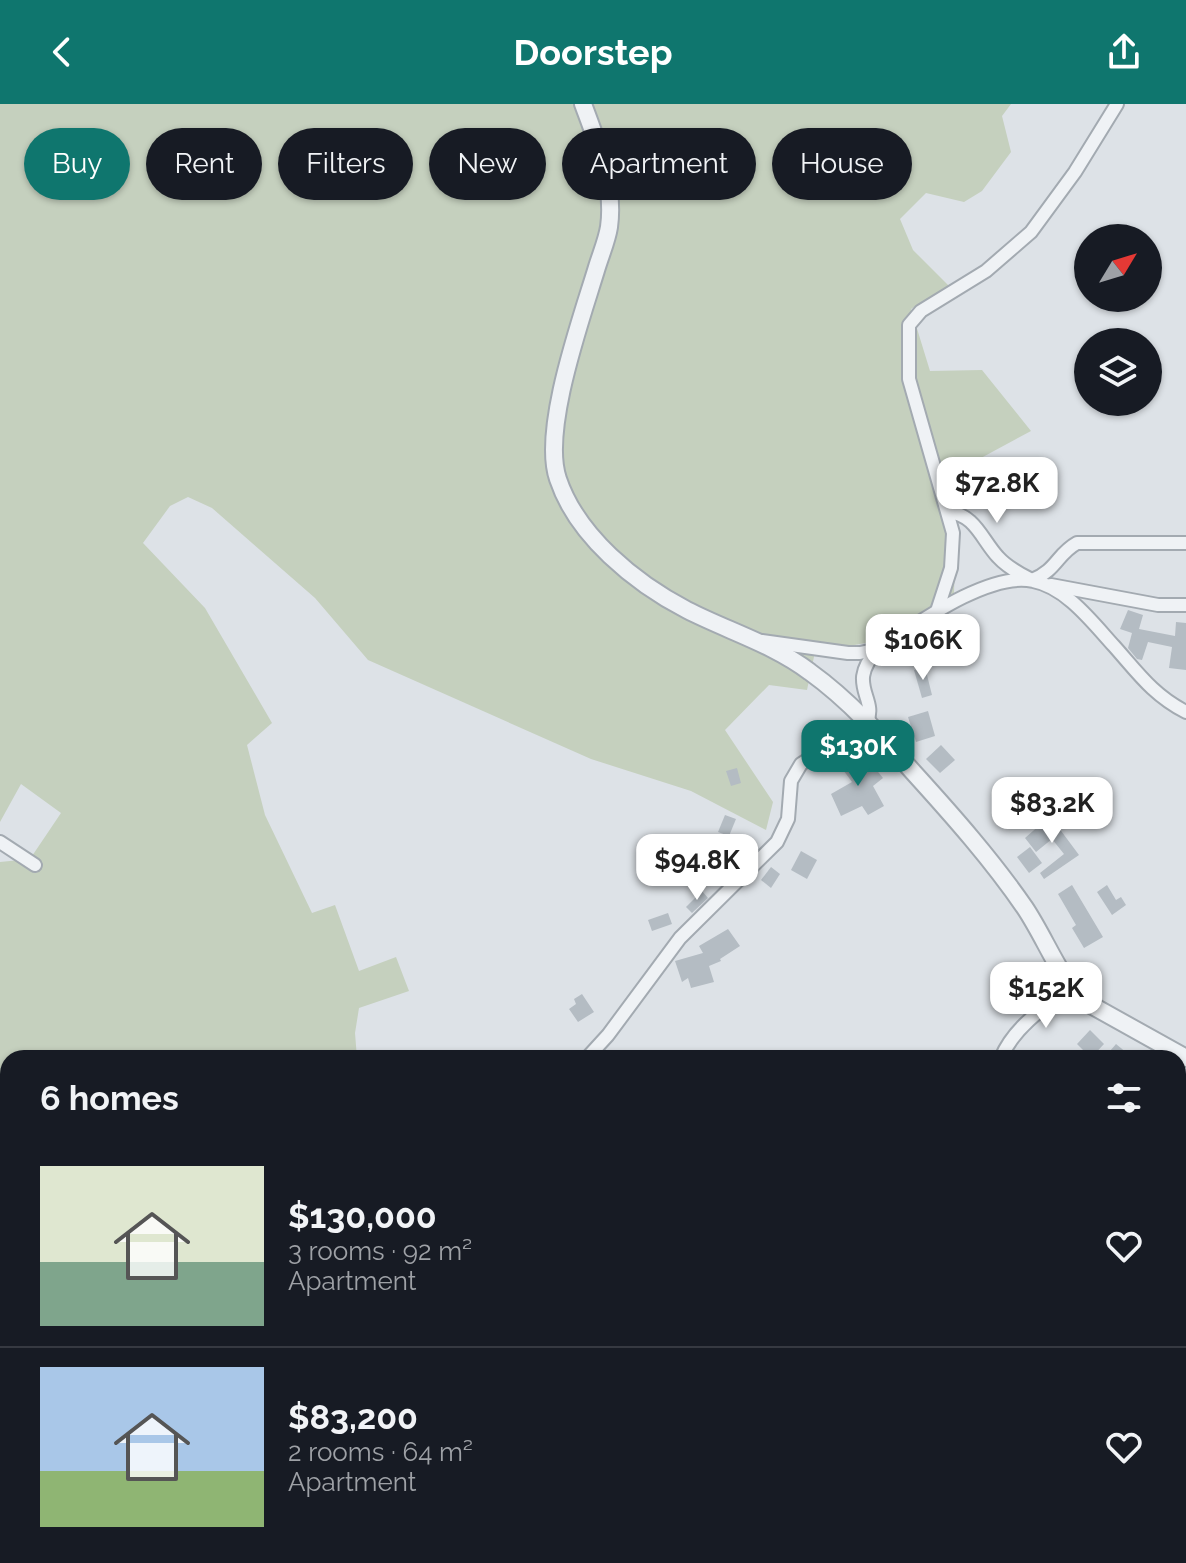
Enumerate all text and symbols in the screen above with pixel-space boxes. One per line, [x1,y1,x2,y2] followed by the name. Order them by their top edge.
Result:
[40,30,84,74] icon: back
[1102,30,1146,74] icon: share
[513,31,673,73] text: Doorstep
[24,128,130,200] chip: Buy
[146,128,262,200] chip: Rent
[278,128,413,200] chip: Filters
[429,128,546,200] chip: New
[562,128,756,200] chip: Apartment
[772,128,912,200] chip: House
[1074,224,1162,312] north arrow
[1074,224,1162,416] map controls
[1074,328,1162,416] button: layers
[932,457,1062,525] pin: $72.8K
[955,468,1039,498] text: $72.8K
[867,614,979,682] pin: $106K
[884,625,962,655] text: $106K
[802,720,914,788] pin: $130K
[819,731,897,761] text: $130K
[987,777,1117,845] pin: $83.2K
[1010,788,1094,818] text: $83.2K
[632,834,762,902] pin: $94.8K
[654,845,740,875] text: $94.8K
[990,962,1102,1030] pin: $152K
[1008,973,1084,1003] text: $152K
[1102,1076,1146,1120] icon: filters
[40,1078,179,1118] text: 6 homes
[288,1196,437,1236] text: $130,000
[104,1198,200,1294] icon: home
[1102,1224,1146,1268] icon: heart
[288,1236,472,1266] text: 3 rooms · 92 m²
[288,1266,417,1296] text: Apartment
[288,1397,418,1437] text: $83,200
[104,1399,200,1495] icon: home
[1102,1425,1146,1469] icon: heart
[288,1437,473,1467] text: 2 rooms · 64 m²
[288,1467,417,1497] text: Apartment

